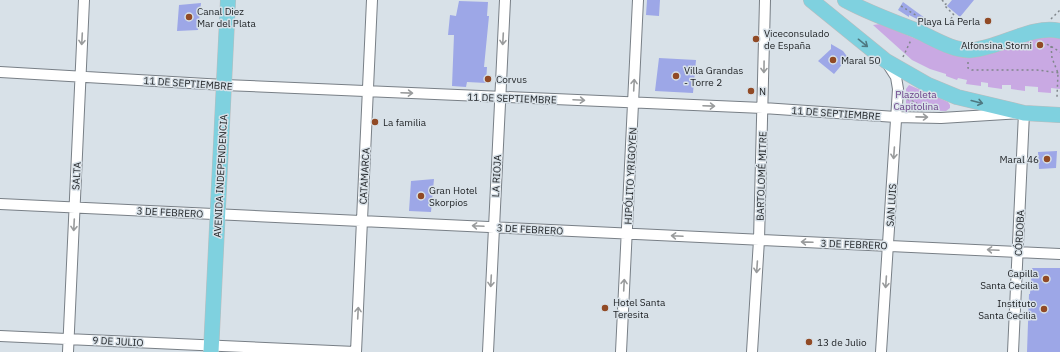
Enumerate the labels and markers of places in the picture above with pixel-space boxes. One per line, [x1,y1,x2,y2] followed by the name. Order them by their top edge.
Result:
[197,5,256,30] place label: Canal Diez Mar del Plata
[184,12,194,22] marker: Canal Diez Mar del Plata
[918,15,981,28] place label: Playa La Perla
[983,16,993,26] marker: Playa La Perla
[764,27,830,52] place label: Viceconsulado de España
[751,34,761,44] marker: Viceconsulado de España
[961,39,1032,52] place label: Alfonsina Storni
[1035,40,1045,50] marker: Alfonsina Storni
[841,54,881,67] place label: Maral 50
[828,55,838,65] marker: Maral 50
[684,64,743,89] place label: Villa Grandas - Torre 2
[671,71,681,81] marker: Villa Grandas - Torre 2
[496,73,527,86] place label: Corvus
[483,74,493,84] marker: Corvus
[759,85,766,98] place label: N
[746,86,756,96] marker: N
[383,116,427,129] place label: La familia
[370,117,380,127] marker: La familia
[999,153,1039,166] place label: Maral 46
[1042,154,1052,164] marker: Maral 46
[429,184,478,209] place label: Gran Hotel Skorpios
[416,191,426,201] marker: Gran Hotel Skorpios
[980,267,1039,292] place label: Capilla Santa Cecilia
[1041,274,1051,284] marker: Capilla Santa Cecilia
[613,296,666,321] place label: Hotel Santa Teresita
[978,297,1037,322] place label: Instituto Santa Cecilia
[600,303,610,313] marker: Hotel Santa Teresita
[1039,304,1049,314] marker: Instituto Santa Cecilia
[817,336,867,349] place label: 13 de Julio
[804,337,814,347] marker: 13 de Julio

